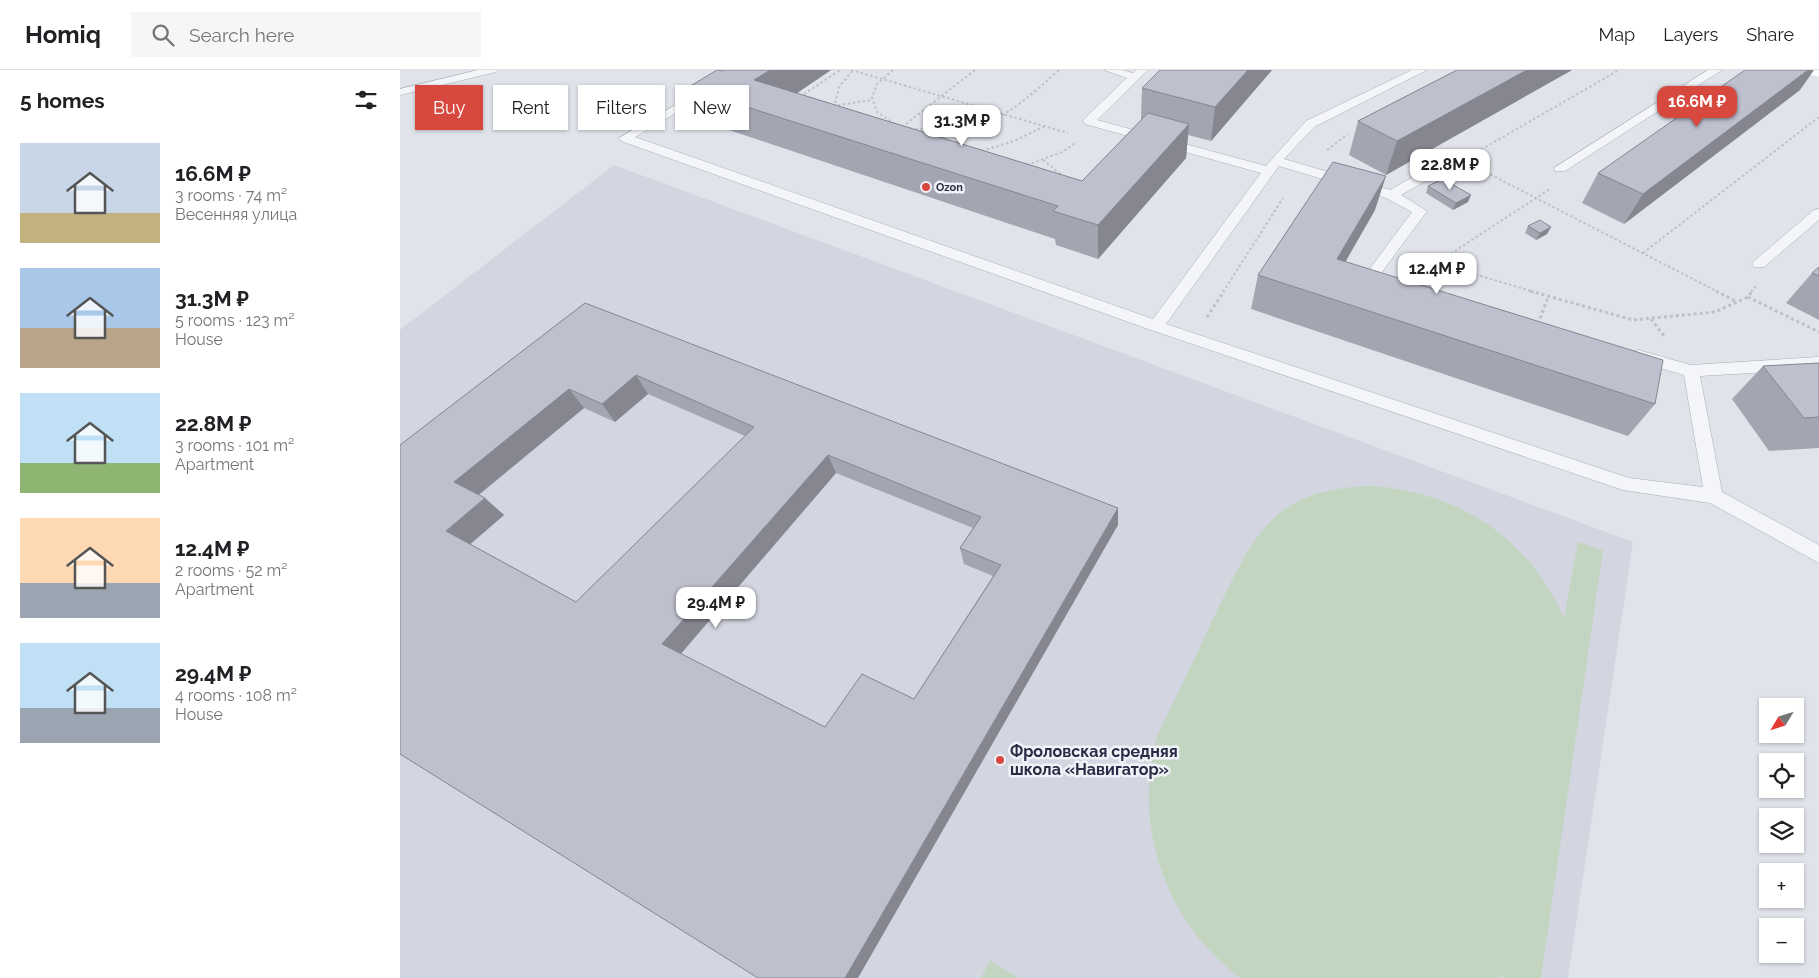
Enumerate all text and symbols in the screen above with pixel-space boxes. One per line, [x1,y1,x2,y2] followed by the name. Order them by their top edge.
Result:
[131,12,481,57] search box
[25,20,101,49] text: Homiq
[149,21,177,49] icon: search
[189,24,294,46] text: Search here
[1599,24,1635,45] text: Map
[1663,24,1718,45] text: Layers
[1746,24,1794,45] text: Share
[415,85,483,130] chip: Buy
[493,85,568,130] chip: Rent
[578,85,665,130] chip: Filters
[675,85,749,130] chip: New
[1651,85,1743,128] pin: 16.6M ₽
[352,86,380,114] icon: filters
[20,88,105,113] text: 5 homes
[1668,92,1726,111] text: 16.6M ₽
[916,104,1008,147] pin: 31.3M ₽
[934,111,990,130] text: 31.3M ₽
[1404,148,1496,191] pin: 22.8M ₽
[1421,155,1479,174] text: 22.8M ₽
[175,161,251,186] text: 16.6M ₽
[60,163,120,223] icon: home
[920,181,932,193] marker: Ozon
[936,181,963,194] place label: Ozon
[175,186,287,205] text: 3 rooms · 74 m²
[175,205,297,224] text: Весенняя улица
[1391,252,1483,295] pin: 12.4M ₽
[1409,259,1465,278] text: 12.4M ₽
[175,286,249,311] text: 31.3M ₽
[60,288,120,348] icon: home
[175,311,295,330] text: 5 rooms · 123 m²
[175,330,223,349] text: House
[175,411,252,436] text: 22.8M ₽
[60,413,120,473] icon: home
[175,436,294,455] text: 3 rooms · 101 m²
[175,455,254,474] text: Apartment
[175,536,249,561] text: 12.4M ₽
[60,538,120,598] icon: home
[175,561,287,580] text: 2 rooms · 52 m²
[175,580,254,599] text: Apartment
[670,586,762,629] pin: 29.4M ₽
[687,593,745,612] text: 29.4M ₽
[175,661,251,686] text: 29.4M ₽
[60,663,120,723] icon: home
[175,686,297,705] text: 4 rooms · 108 m²
[1759,698,1804,742] north arrow
[1759,698,1804,963] map controls
[175,705,223,724] text: House
[1010,742,1178,779] place label: Фроловская средняя школа «Навигатор»
[1759,753,1804,798] button: locate
[994,754,1006,766] marker: Фроловская средняя школа «Навигатор»
[1759,808,1804,853] button: layers
[1759,863,1804,908] button: +
[1759,918,1804,963] button: −

